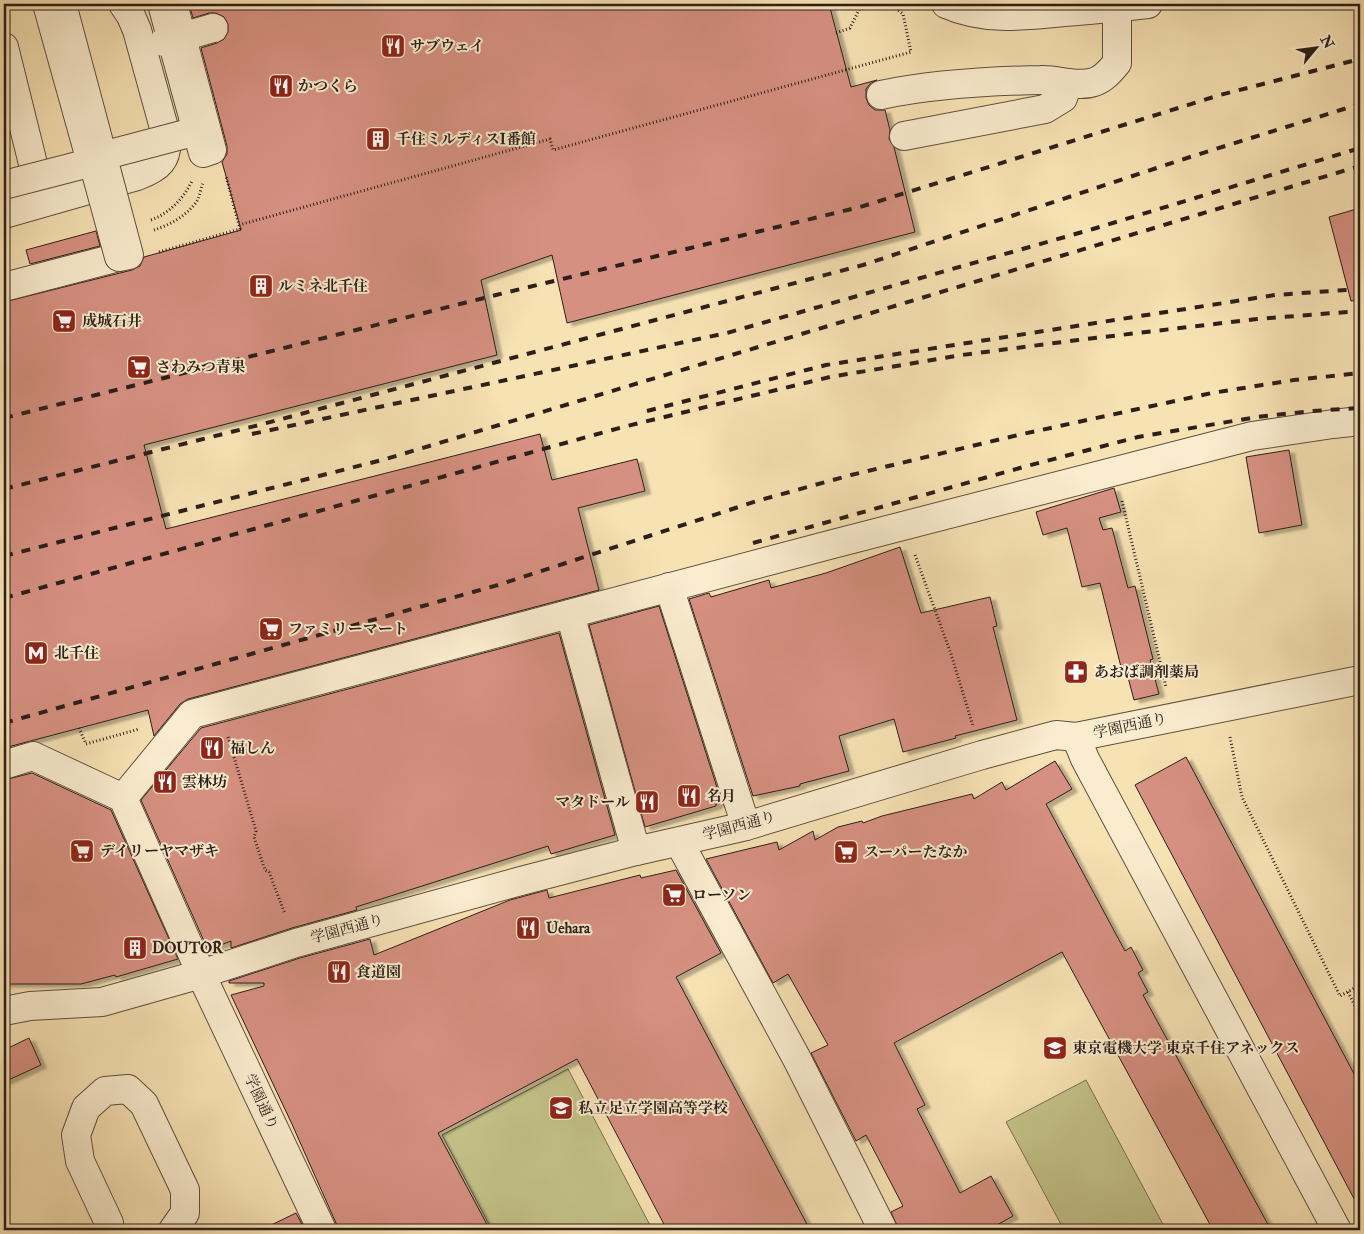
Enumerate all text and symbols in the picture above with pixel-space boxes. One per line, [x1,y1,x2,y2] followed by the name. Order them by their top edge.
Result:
[1292,22,1342,72] north arrow
[1316,31,1338,52] text: N
[380,33,406,59] restaurant icon: サブウェイ
[410,37,484,56] place label: サブウェイ
[268,73,294,99] restaurant icon: かつくら
[298,77,358,96] place label: かつくら
[365,126,391,152] building icon: 千住ミルディスI番館
[396,130,536,149] place label: 千住ミルディスI番館
[248,273,274,299] building icon: ルミネ北千住
[278,277,368,296] place label: ルミネ北千住
[51,308,77,334] supermarket icon: 成城石井
[82,312,142,331] place label: 成城石井
[126,354,152,380] supermarket icon: さわみつ青果
[156,358,246,377] place label: さわみつ青果
[258,616,284,642] supermarket icon: ファミリーマート
[288,620,408,639] place label: ファミリーマート
[23,640,49,666] metro station icon: 北千住
[54,644,99,663] place label: 北千住
[1063,659,1089,685] pharmacy icon: あおば調剤薬局
[1094,663,1199,682] place label: あおば調剤薬局
[1091,709,1169,743] street label: 学園西通り
[199,735,225,761] restaurant icon: 福しん
[230,739,275,758] place label: 福しん
[152,769,178,795] restaurant icon: 雲林坊
[182,773,227,792] place label: 雲林坊
[676,783,702,809] restaurant icon: 名月
[706,787,736,806] place label: 名月
[634,789,660,815] restaurant icon: マタドール
[555,793,630,812] place label: マタドール
[700,807,778,845] street label: 学園西通り
[69,838,95,864] supermarket icon: デイリーヤマザキ
[833,839,859,865] supermarket icon: スーパーたなか
[100,842,219,861] place label: デイリーヤマザキ
[864,843,968,862] place label: スーパーたなか
[661,882,687,908] supermarket icon: ローソン
[692,886,751,905] place label: ローソン
[308,910,386,948] street label: 学園西通り
[515,915,541,941] restaurant icon: Uehara
[546,919,591,938] place label: Uehara
[122,935,148,961] building icon: DOUTOR
[152,939,224,958] place label: DOUTOR
[326,959,352,985] restaurant icon: 食道園
[356,963,401,982] place label: 食道園
[1042,1035,1068,1061] school or university icon: 東京電機大学 東京千住アネックス
[1072,1039,1299,1058] place label: 東京電機大学 東京千住アネックス
[240,1071,282,1133] street label: 学園通り
[548,1095,574,1121] school or university icon: 私立足立学園高等学校
[578,1099,728,1118] place label: 私立足立学園高等学校

